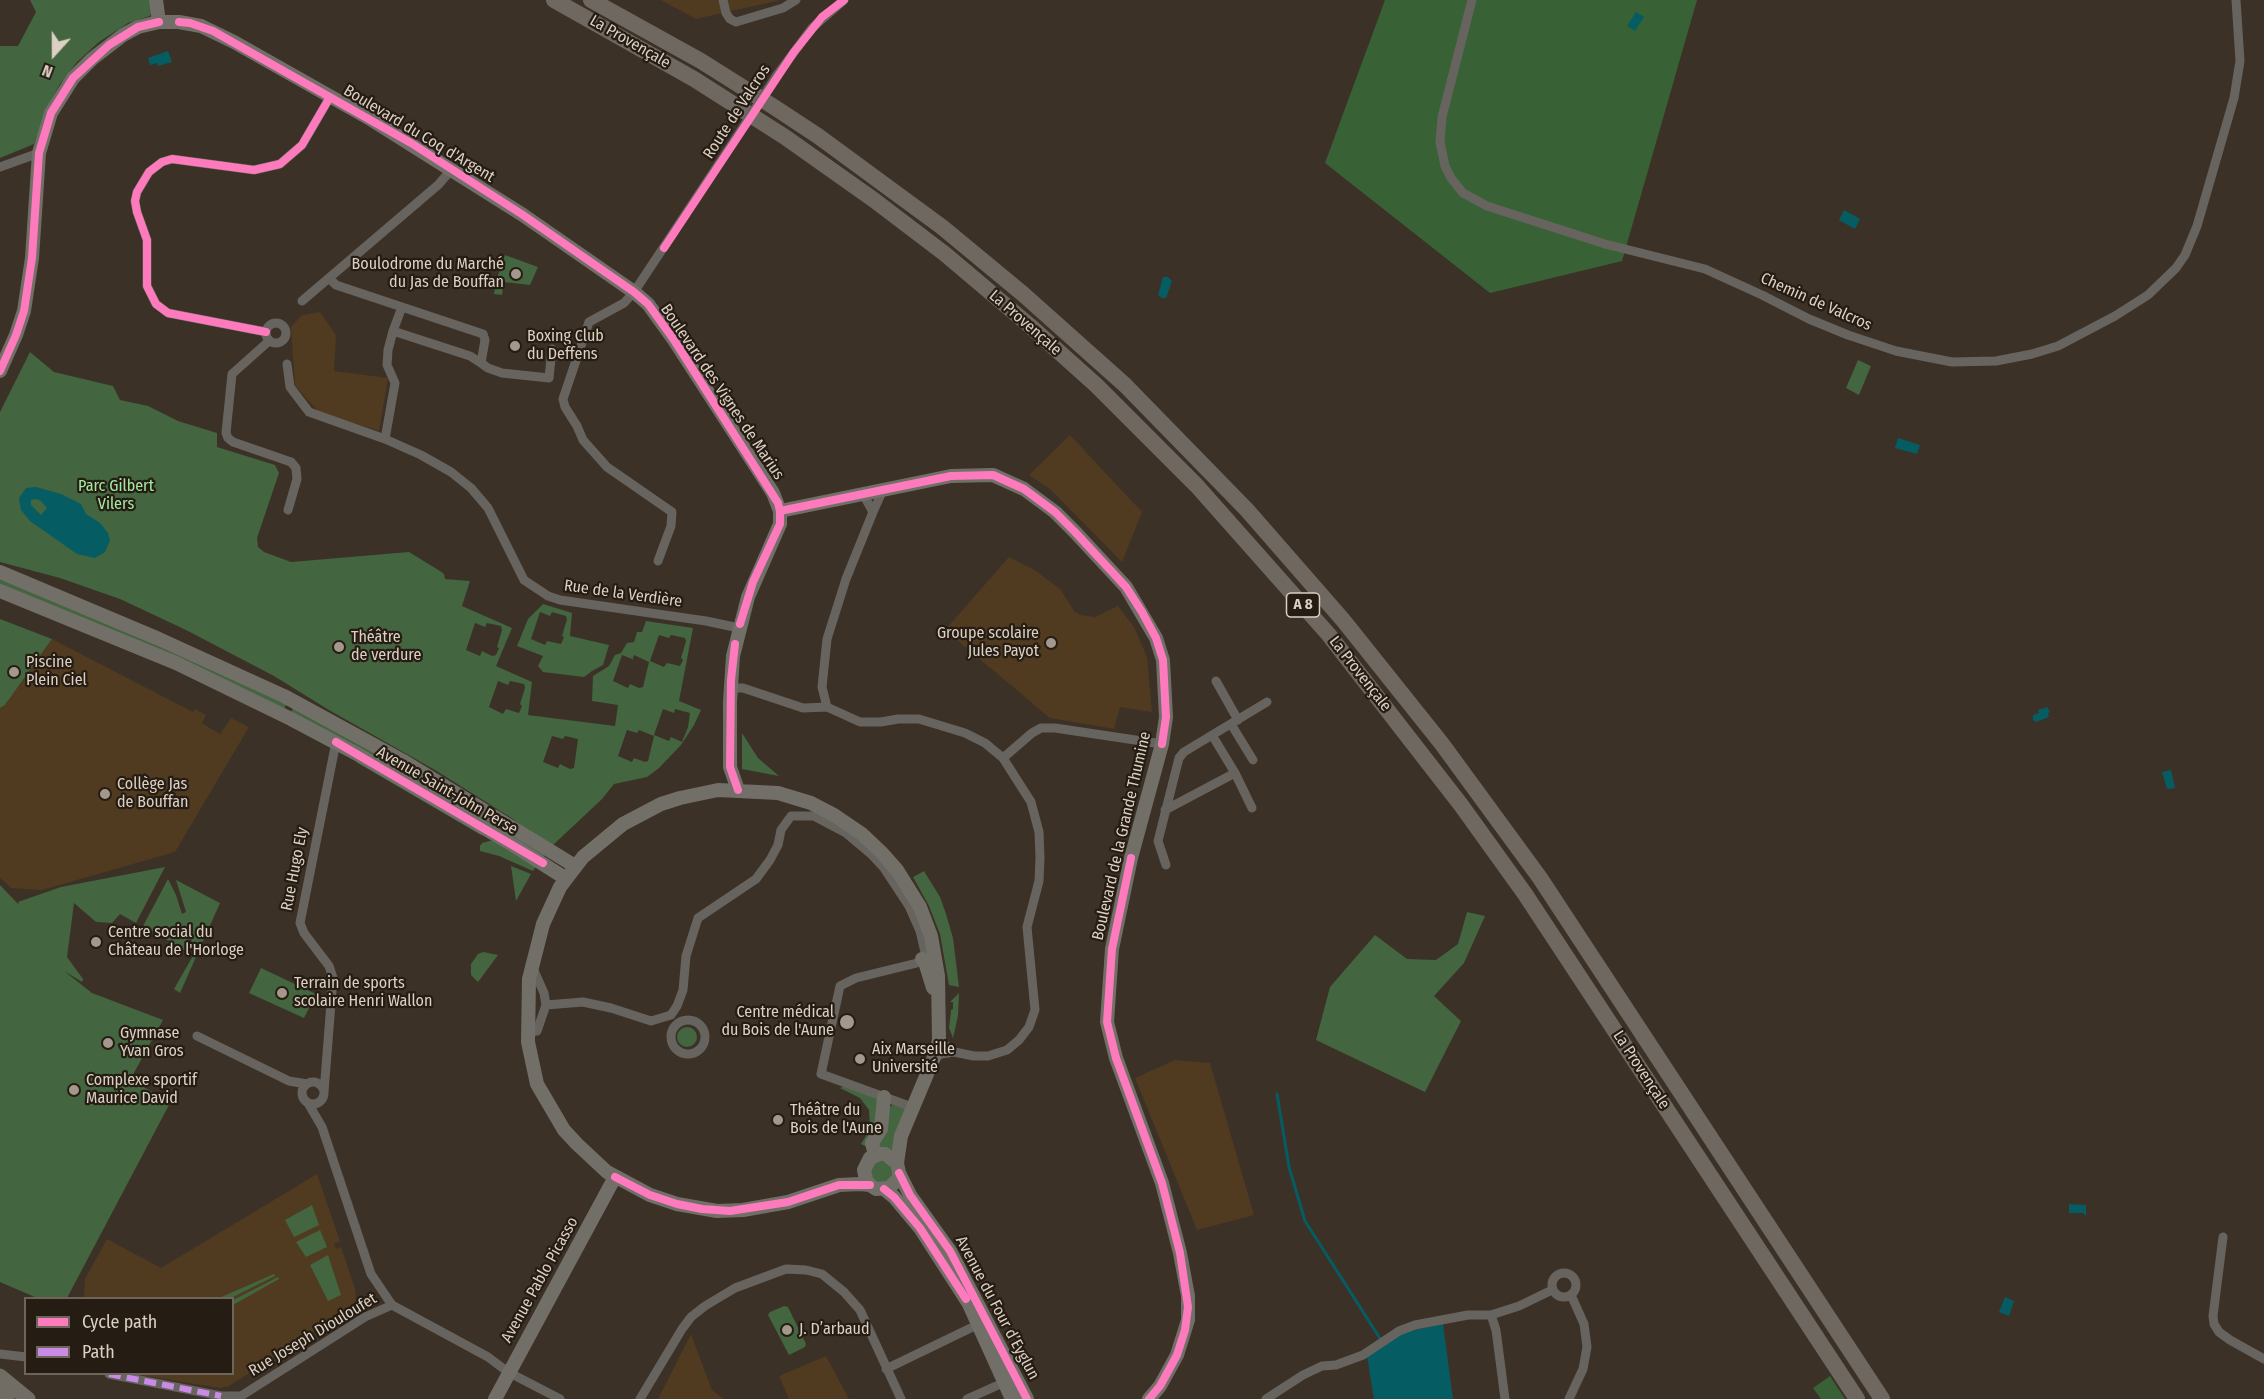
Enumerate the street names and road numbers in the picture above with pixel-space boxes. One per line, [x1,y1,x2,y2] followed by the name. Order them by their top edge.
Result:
[586,11,674,73] street label: La Provençale
[699,61,775,163] street label: Route de Valcros
[340,81,498,187] street label: Boulevard du Coq d'Argent
[1757,269,1875,335] street label: Chemin de Valcros
[985,286,1065,360] street label: La Provençale
[656,301,788,483] street label: Boulevard des Vignes de Marius
[563,576,683,612] street label: Rue de la Verdière
[1286,593,1320,617] road number: A 8
[1325,633,1395,715] street label: La Provençale
[1089,730,1155,942] street label: Boulevard de la Grande Thumine
[373,743,521,839] street label: Avenue Saint-John Perse
[277,826,313,912] street label: Rue Hugo Ely
[1608,1027,1674,1113] street label: La Provençale
[497,1214,583,1346] street label: Avenue Pablo Picasso
[951,1233,1043,1383] street label: Avenue du Four d’Eyglun
[246,1289,380,1381] street label: Rue Joseph Diouloufet

